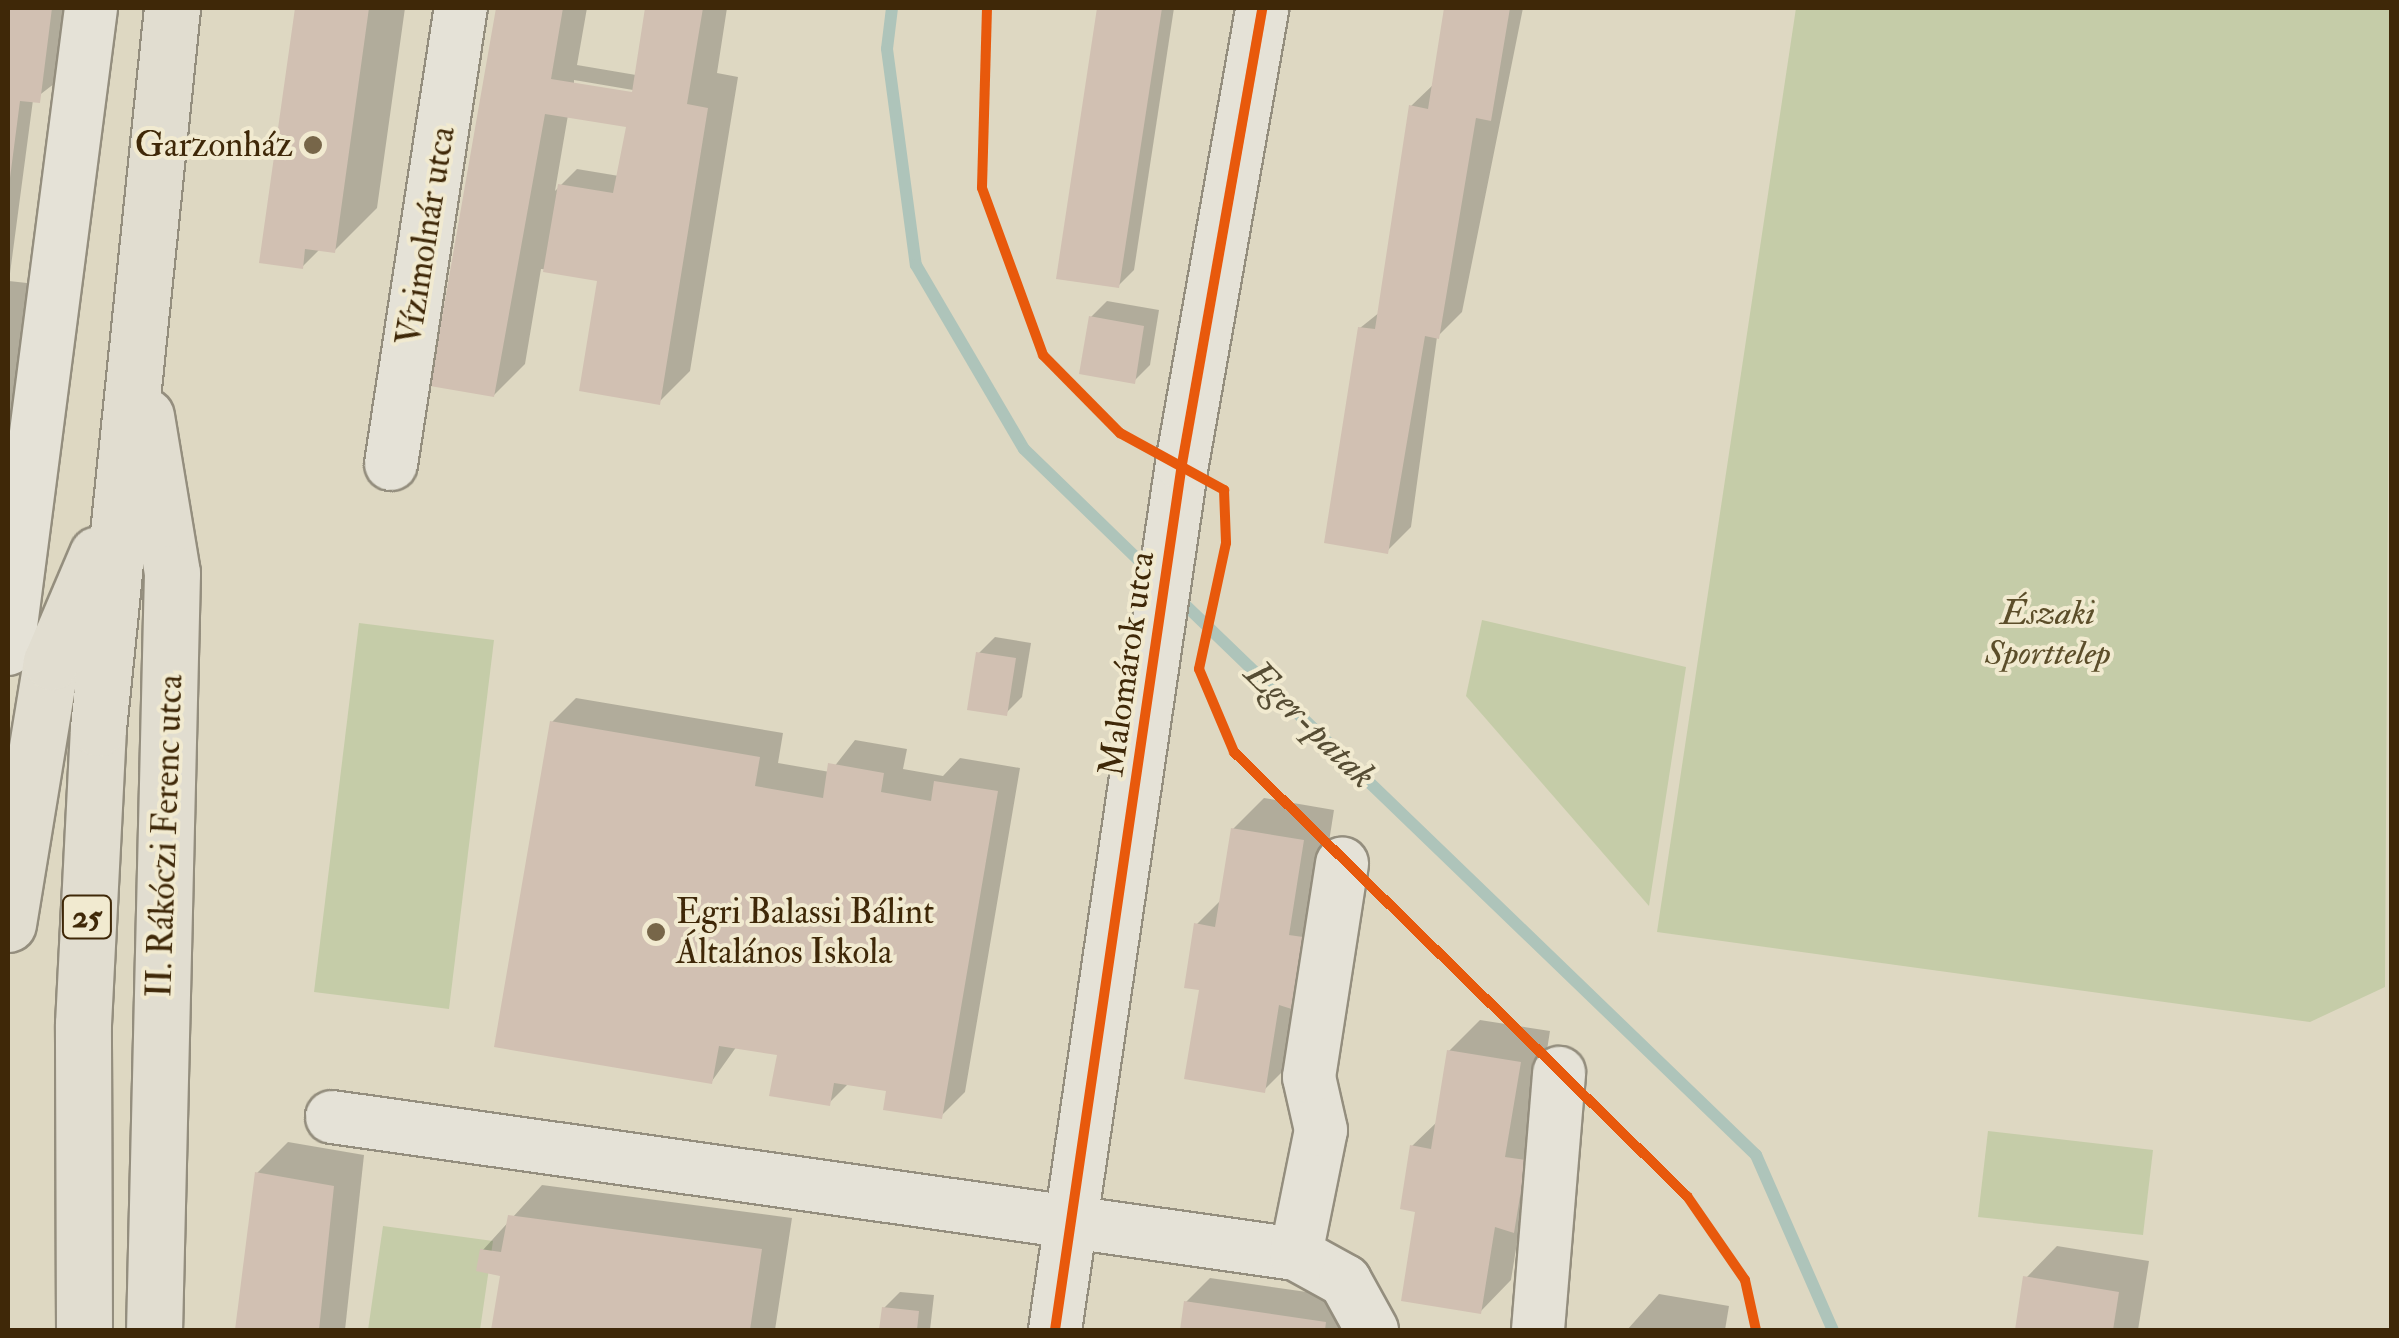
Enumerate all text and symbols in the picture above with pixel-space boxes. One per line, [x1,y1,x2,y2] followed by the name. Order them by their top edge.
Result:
[135,124,293,166] place label: Garzonház
[388,124,464,348] street label: Vízimolnár utca
[302,134,324,156] marker: Garzonház
[1090,549,1164,779] street label: Malomárok utca
[1985,592,2111,674] park label: Északi Sporttelep
[1235,651,1385,799] water label: Eger-patak
[138,674,192,998] street label: II. Rákóczi Ferenc utca
[59,890,114,944] road number: 25
[676,891,934,973] place label: Egri Balassi Bálint Általános Iskola
[645,921,667,943] marker: Egri Balassi Bálint Általános Iskola

